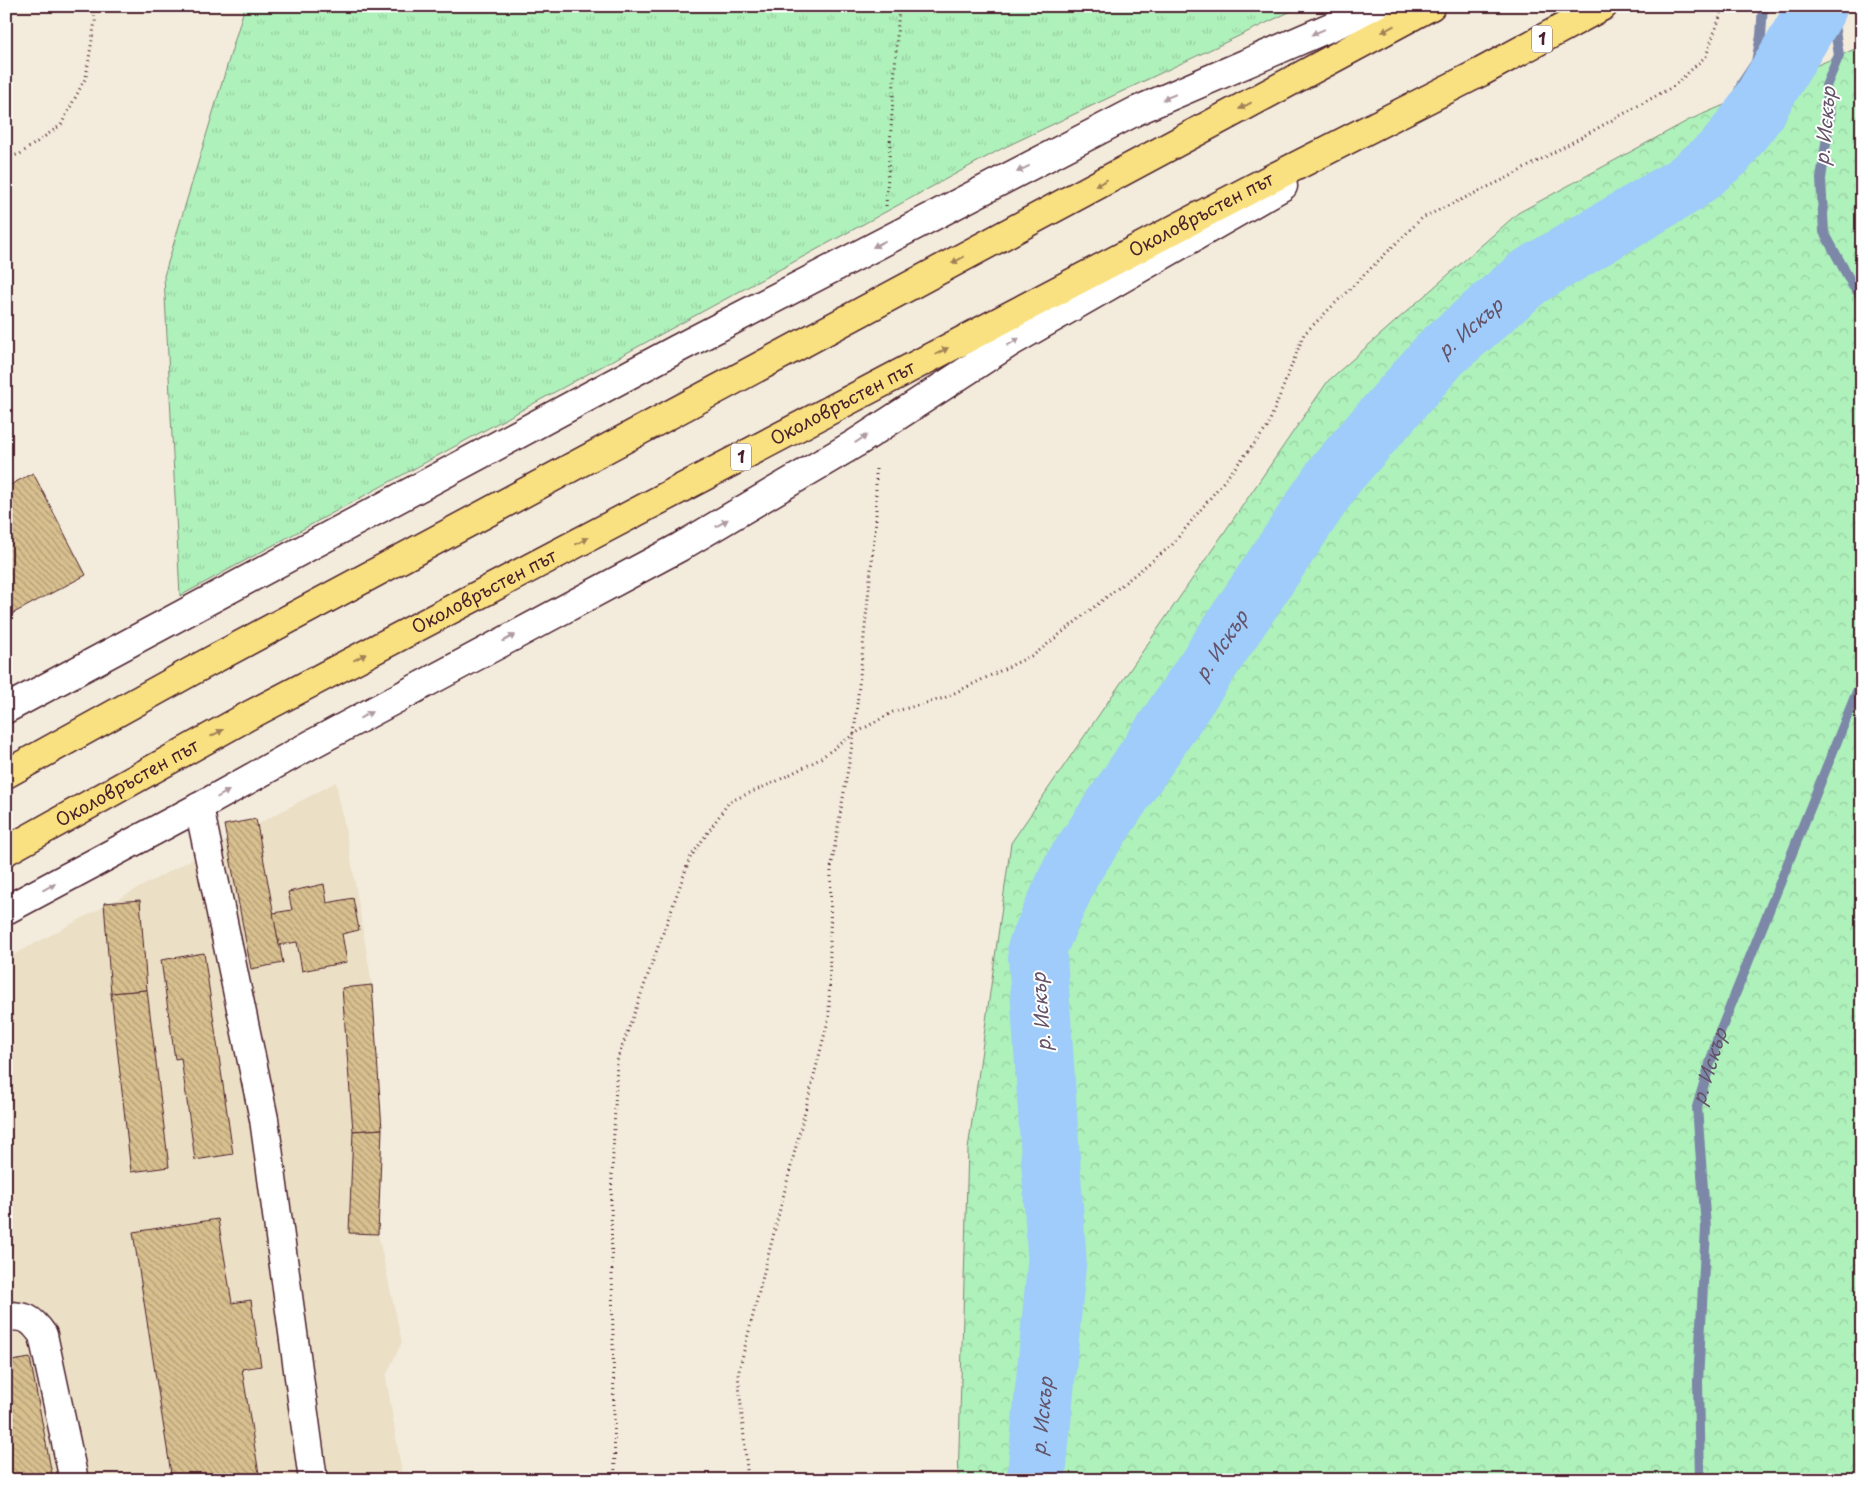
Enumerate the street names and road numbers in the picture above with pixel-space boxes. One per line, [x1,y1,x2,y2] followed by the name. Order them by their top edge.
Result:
[1532,26,1552,52] road number: 1
[1123,165,1278,263] street label: Околовръстен път
[765,353,920,451] street label: Околовръстен път
[731,444,751,471] road number: 1
[406,541,561,640] street label: Околовръстен път
[50,731,204,833] street label: Околовръстен път

